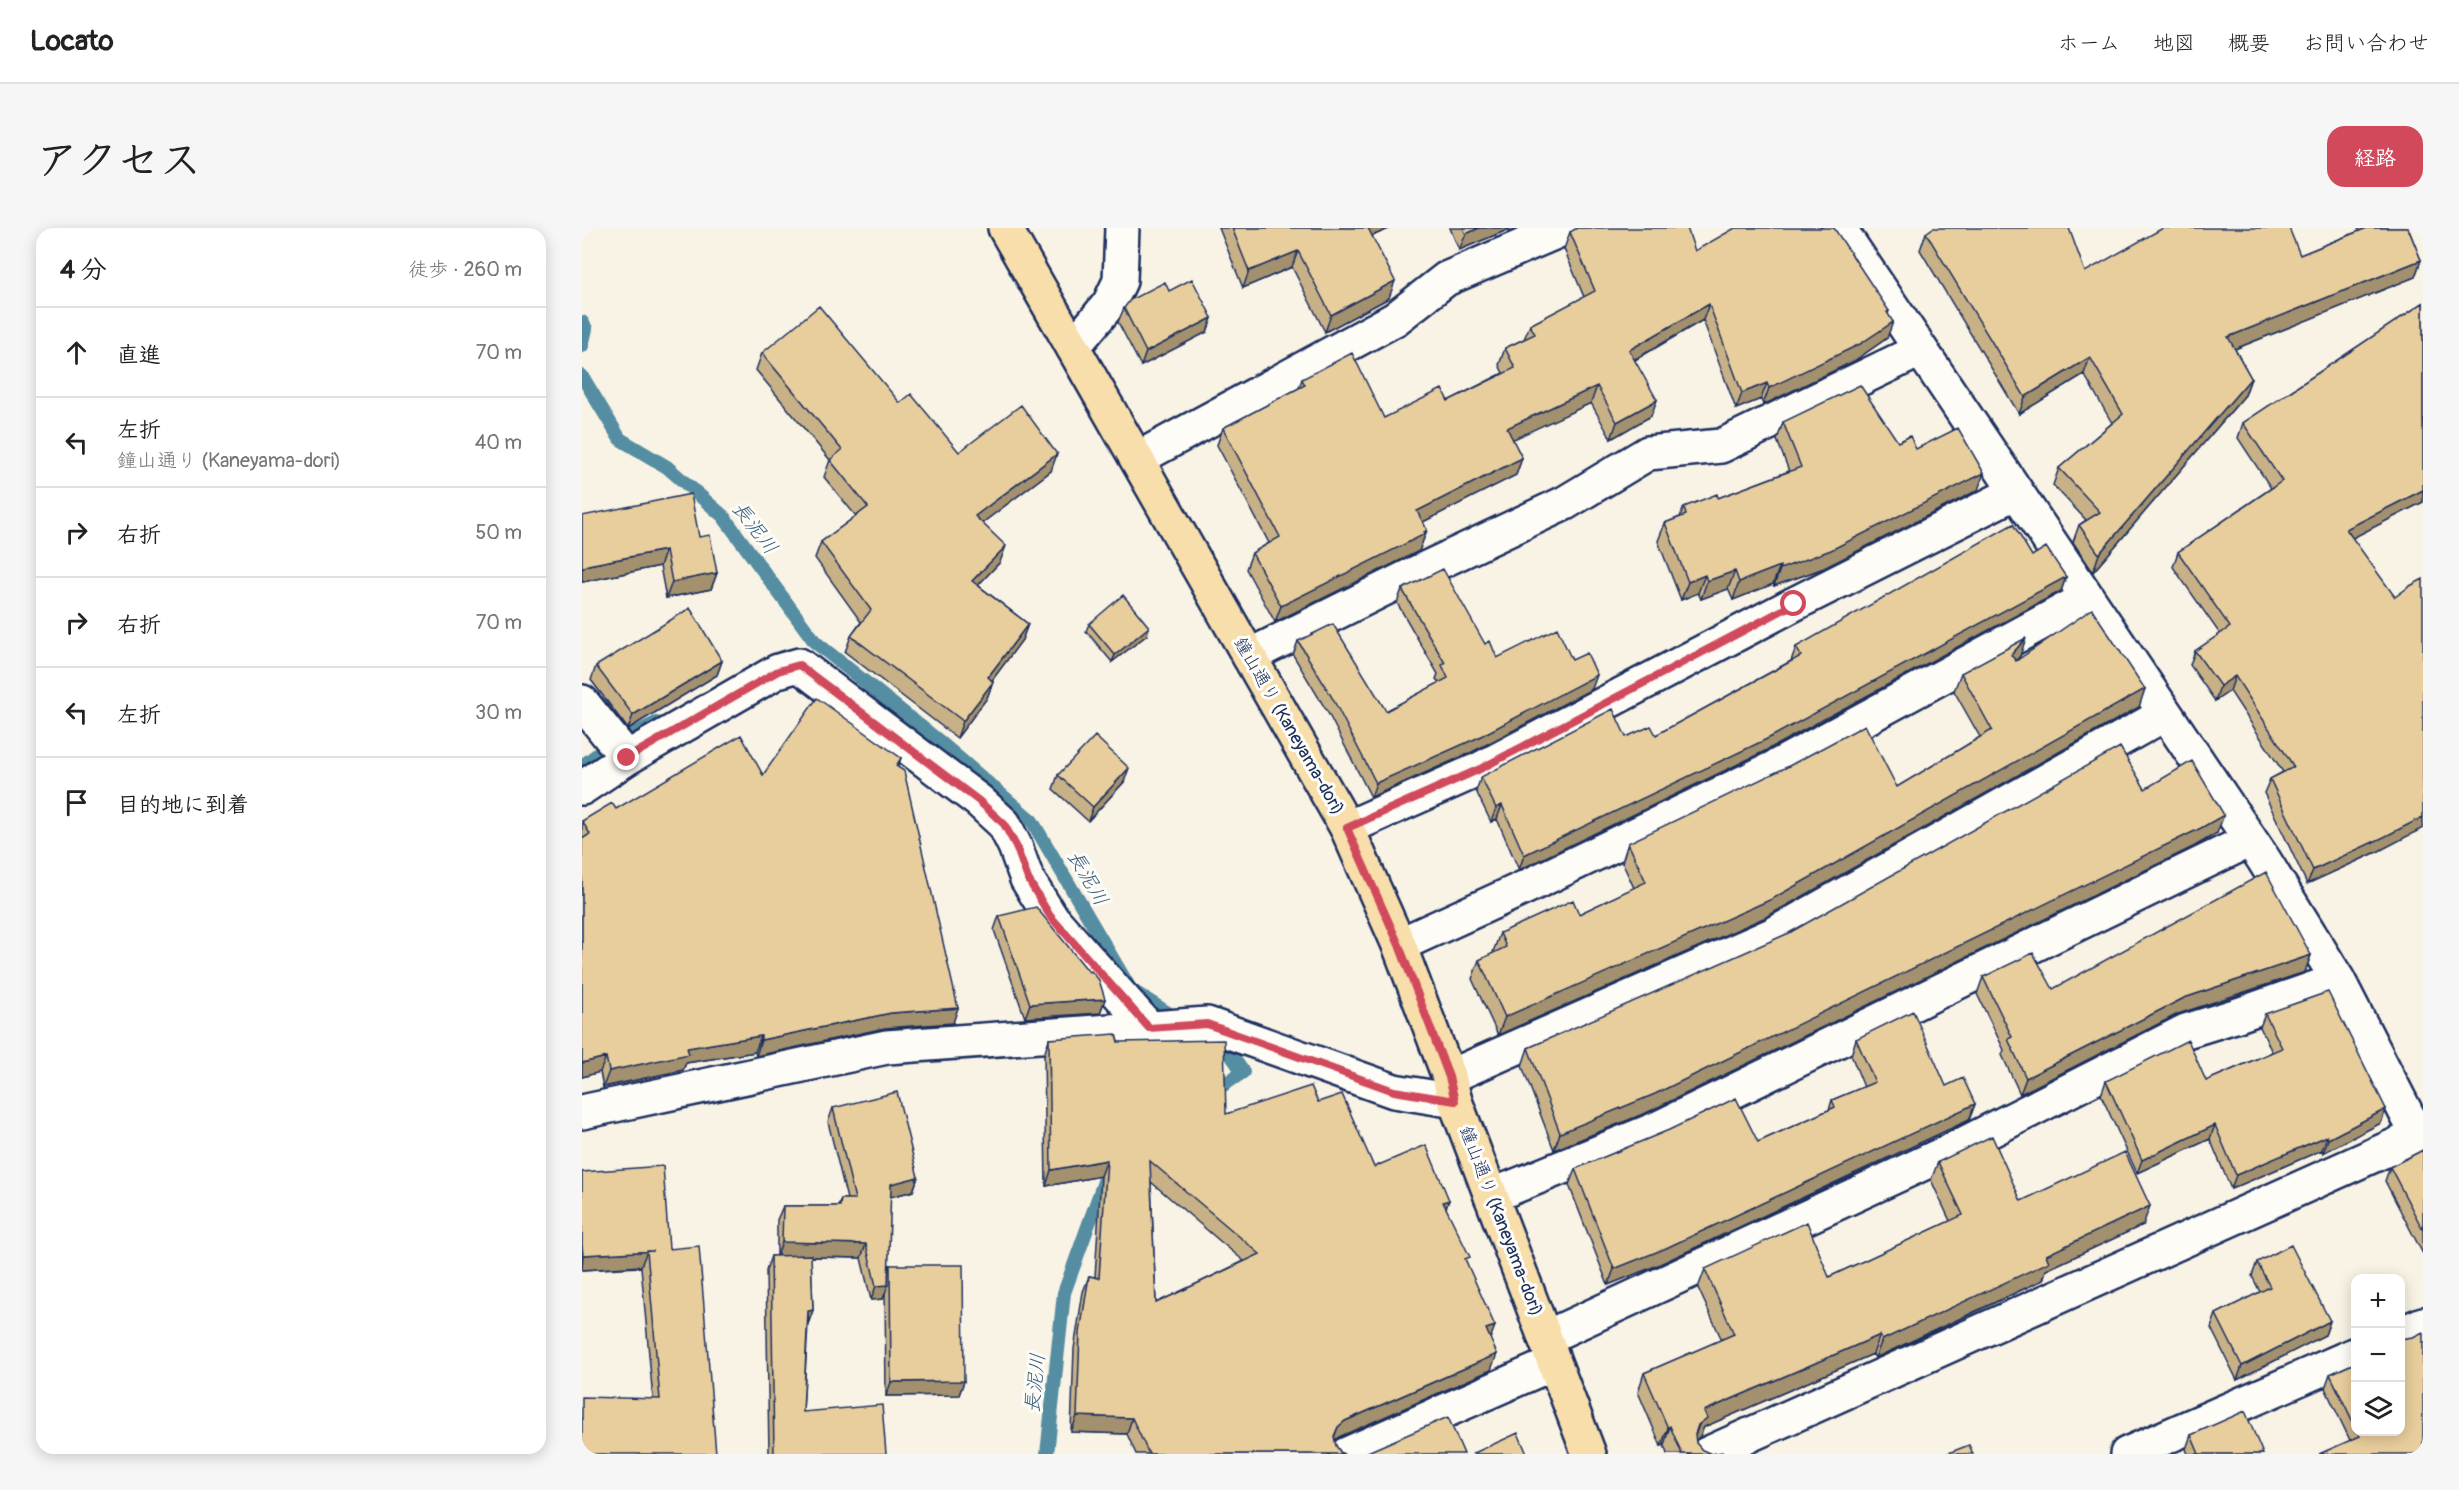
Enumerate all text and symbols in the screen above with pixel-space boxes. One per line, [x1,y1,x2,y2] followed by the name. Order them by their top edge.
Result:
[30,24,114,59] text: Locato
[2058,30,2120,57] text: ホーム
[2153,30,2195,57] text: 地図
[2228,30,2270,57] text: 概要
[2303,30,2429,57] text: お問い合わせ
[2327,126,2423,187] button: 経路
[36,135,201,187] text: アクセス
[60,254,107,286] text: 4 分
[408,257,522,282] text: 徒歩 · 260 m
[60,336,93,369] icon: ahead
[476,340,522,365] text: 70 m
[117,341,161,369] text: 直進
[117,416,161,444] text: 左折
[60,426,93,459] icon: left
[475,430,522,455] text: 40 m
[117,448,341,473] text: 鐘山通り (Kaneyama-dori)
[727,497,783,559] water label: 長泥川
[60,516,93,549] icon: right
[475,520,522,545] text: 50 m
[117,521,161,549] text: 右折
[1780,590,1806,616] route start
[60,606,93,639] icon: right
[476,610,522,635] text: 70 m
[117,611,161,639] text: 右折
[1229,633,1349,819] street label: 鐘山通り (Kaneyama-dori)
[60,696,93,729] icon: left
[475,700,522,725] text: 30 m
[117,701,161,729] text: 左折
[613,744,639,770] route end
[60,786,93,819] icon: arrive
[117,791,249,819] text: 目的地に到着
[1062,846,1114,910] water label: 長泥川
[1454,1123,1548,1319] street label: 鐘山通り (Kaneyama-dori)
[2351,1274,2405,1436] map controls
[2351,1274,2405,1328] button: +
[2351,1328,2405,1382] button: −
[1019,1352,1051,1414] water label: 長泥川
[2351,1382,2405,1436] button: layers

